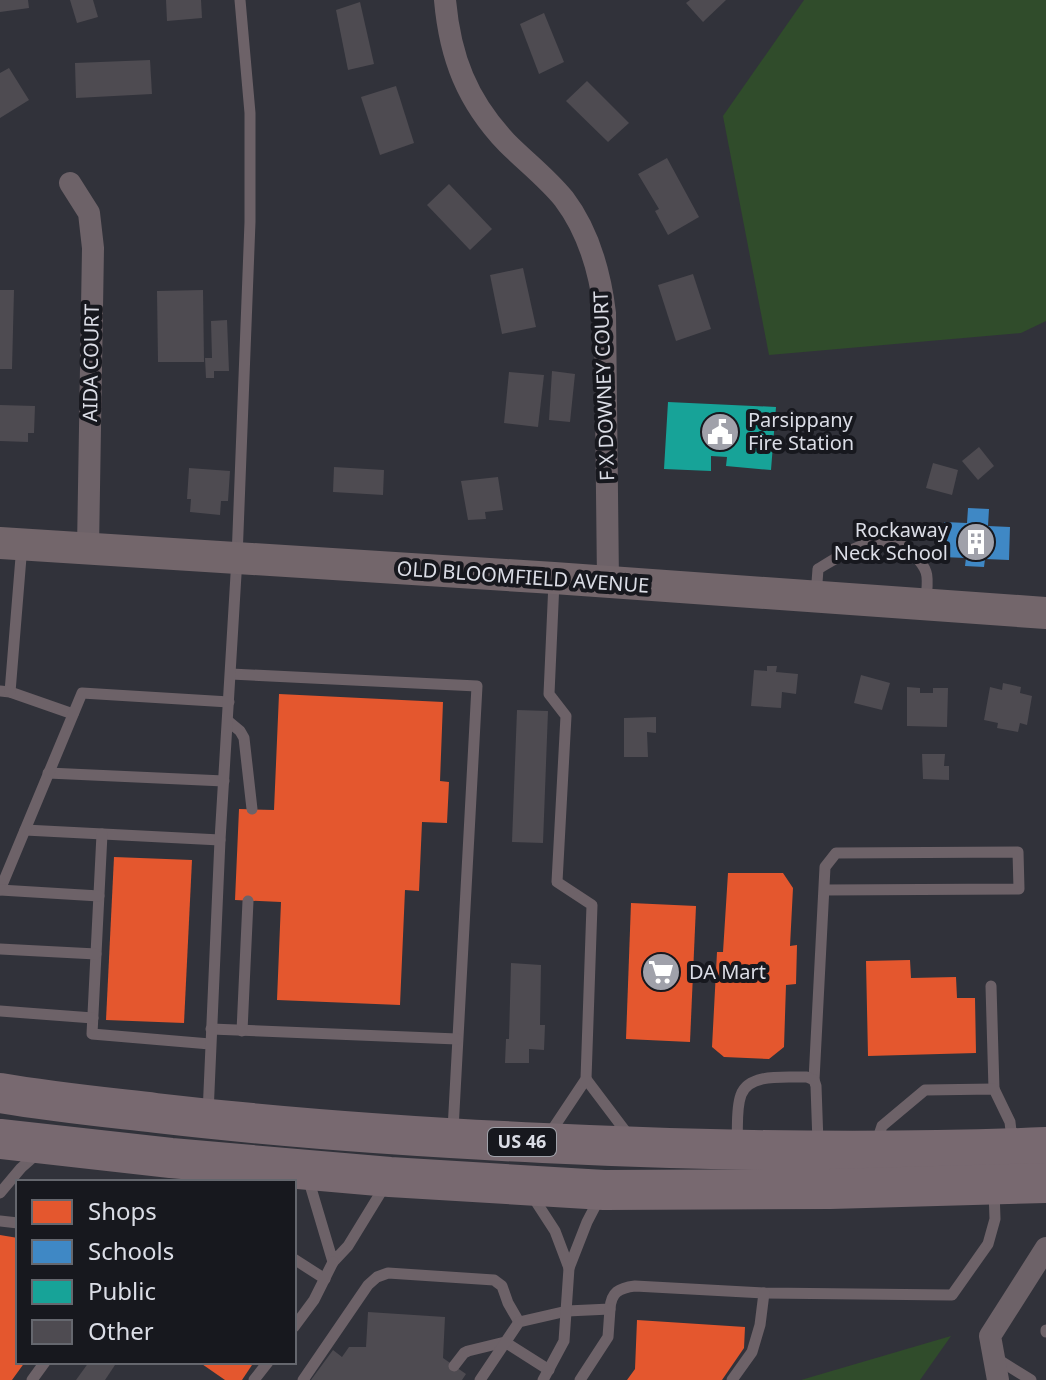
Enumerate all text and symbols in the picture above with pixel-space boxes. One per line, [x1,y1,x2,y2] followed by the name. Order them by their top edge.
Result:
[587,291,620,481] street label: F X DOWNEY COURT
[76,304,105,422] street label: AIDA COURT
[748,406,854,456] place label: Parsippany Fire Station
[699,411,741,453] public building icon: Parsippany Fire Station
[834,516,949,566] place label: Rockaway Neck School
[955,521,997,563] building icon: Rockaway Neck School
[396,554,650,599] street label: OLD BLOOMFIELD AVENUE
[640,951,682,993] supermarket icon: DA Mart
[689,958,766,985] place label: DA Mart
[488,1128,556,1156] road number: US 46
[16,1180,296,1364] legend
[88,1194,157,1227] text: Shops
[88,1234,174,1267] text: Schools
[88,1274,156,1307] text: Public
[88,1314,154,1347] text: Other

